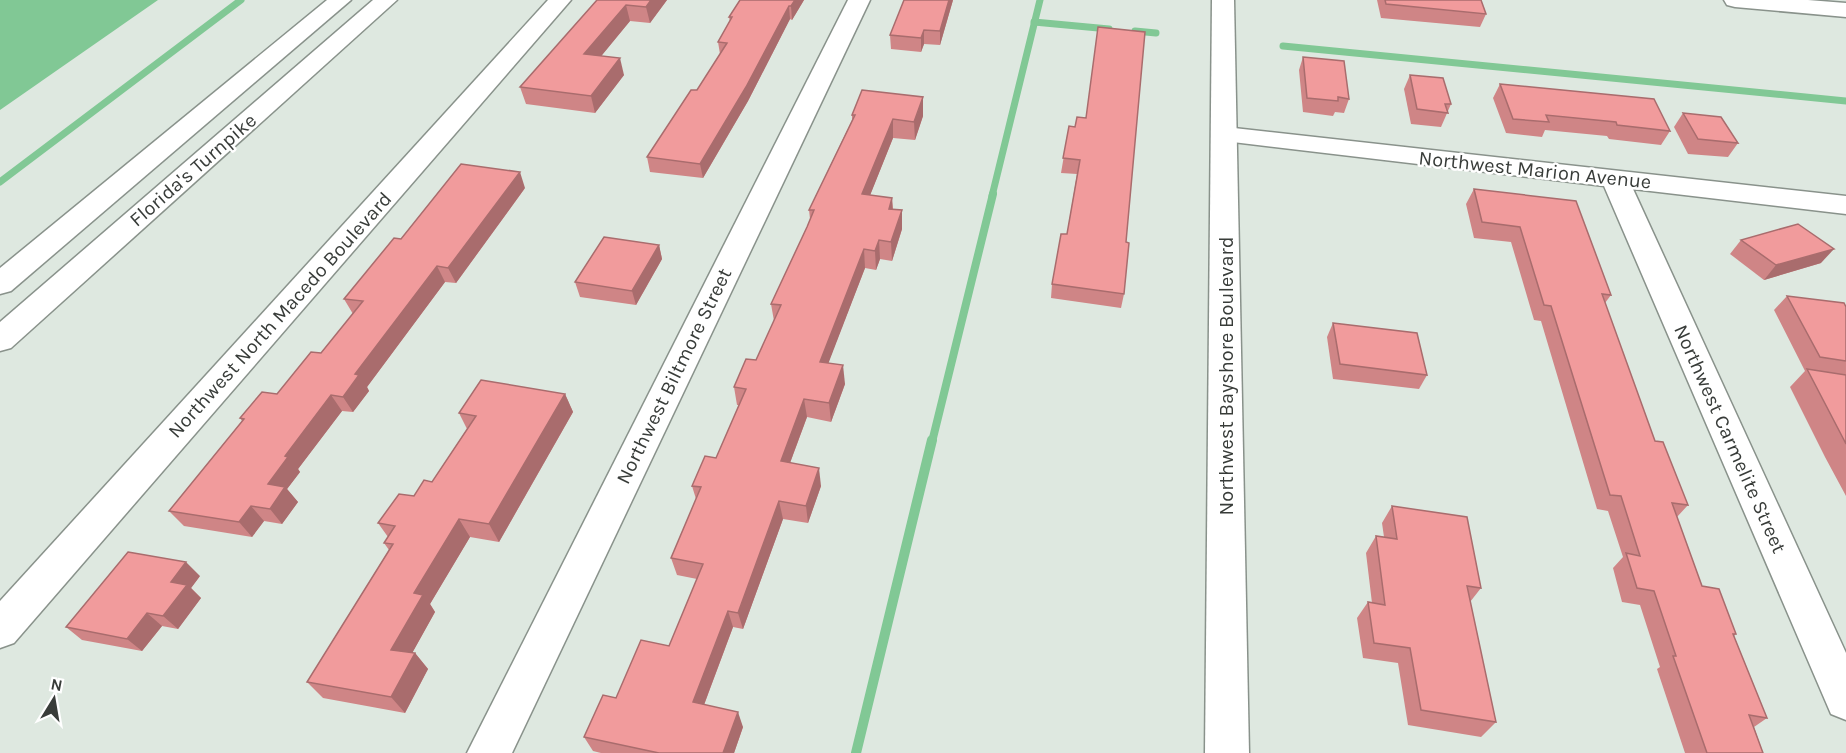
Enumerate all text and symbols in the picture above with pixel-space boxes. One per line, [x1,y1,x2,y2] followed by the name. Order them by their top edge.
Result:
[125,109,261,231] street label: Florida's Turnpike
[1418,146,1652,194] street label: Northwest Marion Avenue
[163,187,397,443] street label: Northwest North Macedo Boulevard
[1215,237,1238,515] street label: Northwest Bayshore Boulevard
[612,264,737,488] street label: Northwest Biltmore Street
[1669,321,1791,557] street label: Northwest Carmelite Street
[24,669,84,729] north arrow
[49,674,64,695] text: N

